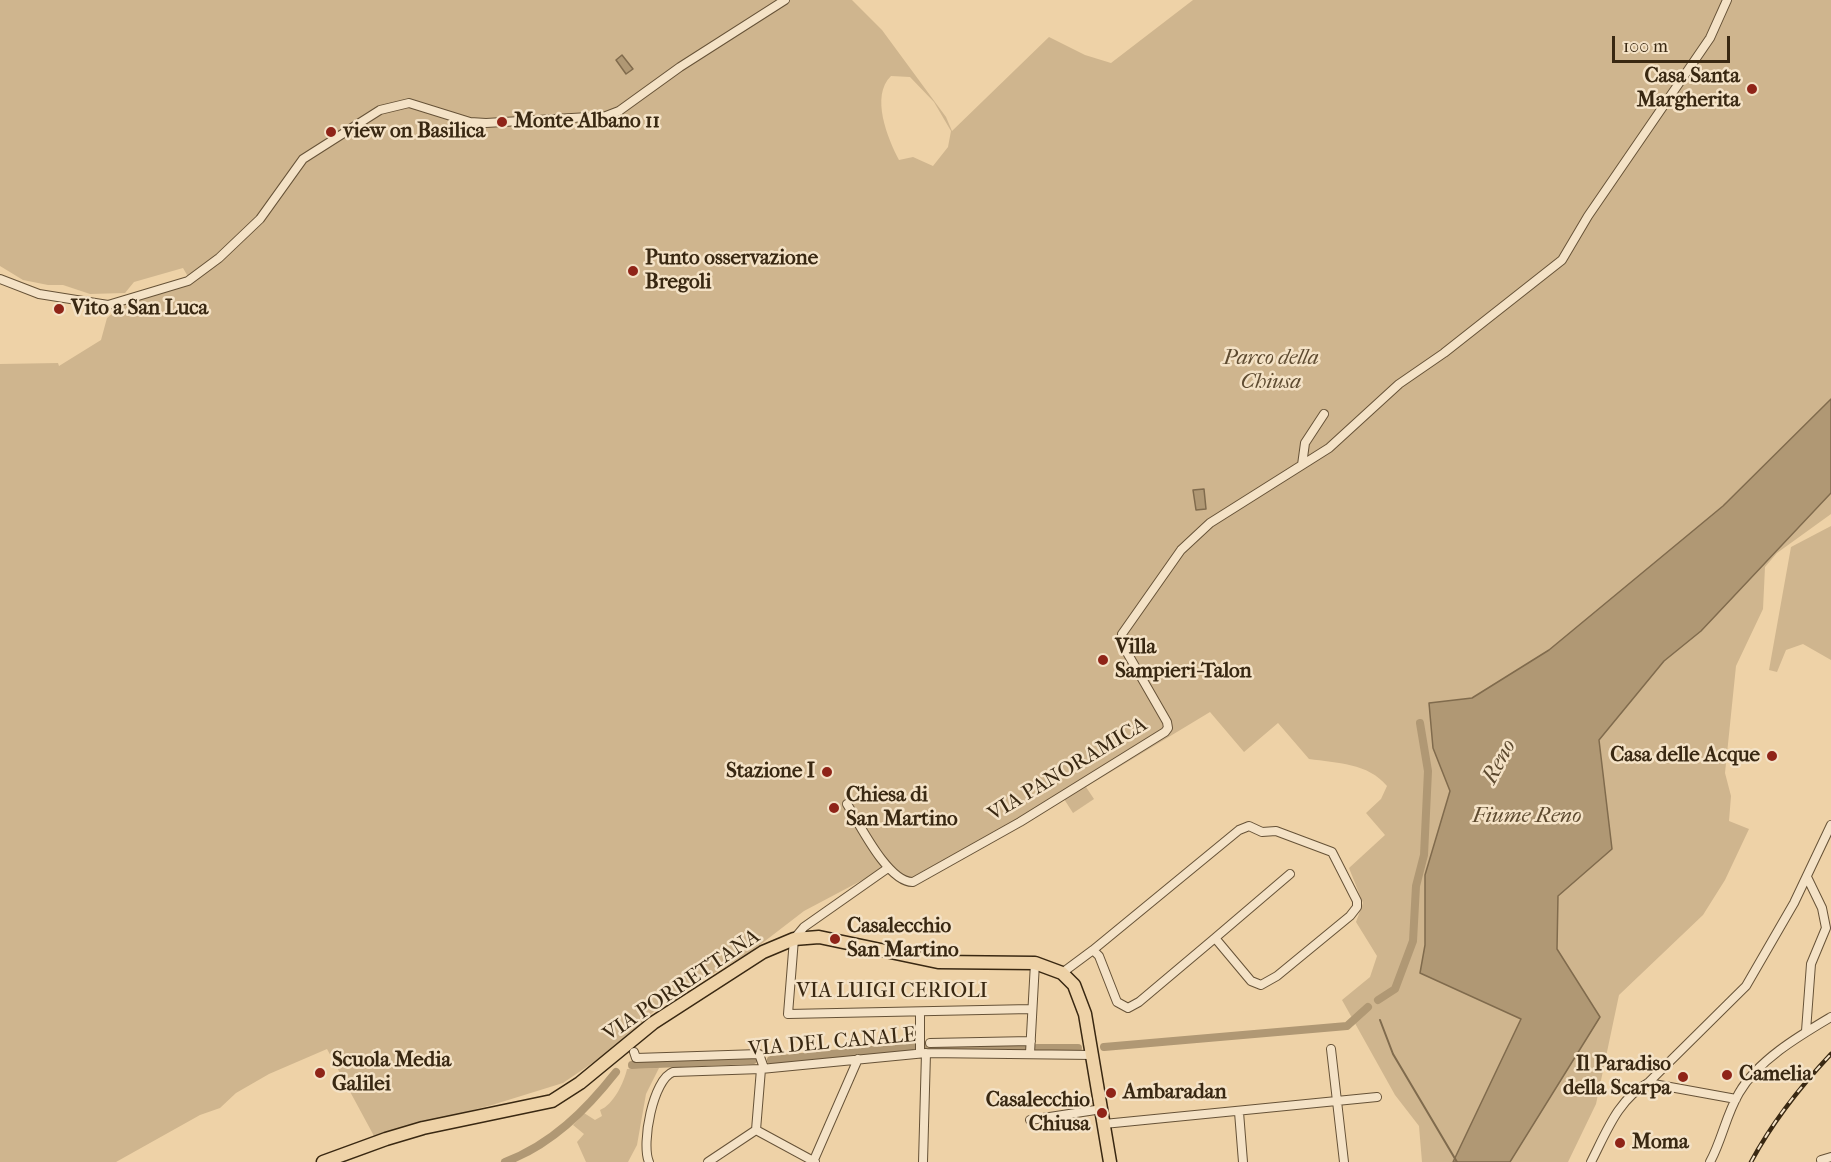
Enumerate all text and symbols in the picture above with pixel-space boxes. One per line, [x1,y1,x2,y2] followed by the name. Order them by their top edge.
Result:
[1615,24,1734,62] scale bar
[1623,36,1668,57] text: 100 m
[1637,64,1740,114] place label: Casa Santa Margherita
[1745,82,1759,96] marker: Casa Santa Margherita
[514,109,660,135] place label: Monte Albano 11
[495,115,509,129] marker: Monte Albano 11
[343,119,485,145] place label: view on Basilica
[324,125,338,139] marker: view on Basilica
[645,246,818,296] place label: Punto osservazione Bregoli
[626,264,640,278] marker: Punto osservazione Bregoli
[71,296,208,322] place label: Vito a San Luca
[52,302,66,316] marker: Vito a San Luca
[1223,346,1319,396] park label: Parco della Chiusa
[1115,635,1252,685] place label: Villa Sampieri-Talon
[1096,653,1110,667] marker: Villa Sampieri-Talon
[984,712,1152,828] street label: VIA PANORAMICA
[1477,735,1523,789] water label: Reno
[1610,743,1760,769] place label: Casa delle Acque
[1765,749,1779,763] marker: Casa delle Acque
[726,759,815,785] place label: Stazione I
[820,765,834,779] marker: Stazione I
[846,783,958,833] place label: Chiesa di San Martino
[827,801,841,815] marker: Chiesa di San Martino
[1473,804,1581,830] water label: Fiume Reno
[847,914,959,964] place label: Casalecchio San Martino
[599,924,765,1048] street label: VIA PORRETTANA
[828,932,842,946] marker: Casalecchio San Martino
[796,979,988,1005] street label: VIA LUIGI CERIOLI
[747,1023,917,1063] street label: VIA DEL CANALE
[332,1048,451,1098] place label: Scuola Media Galilei
[1563,1052,1671,1102] place label: Il Paradiso della Scarpa
[1739,1062,1812,1088] place label: Camelia
[313,1066,327,1080] marker: Scuola Media Galilei
[1720,1068,1734,1082] marker: Camelia
[1676,1070,1690,1084] marker: Il Paradiso della Scarpa
[1123,1080,1227,1106] place label: Ambaradan
[1104,1086,1118,1100] marker: Ambaradan
[986,1088,1090,1138] place label: Casalecchio Chiusa
[1095,1106,1109,1120] marker: Casalecchio Chiusa
[1632,1130,1689,1156] place label: Moma
[1613,1136,1627,1150] marker: Moma

